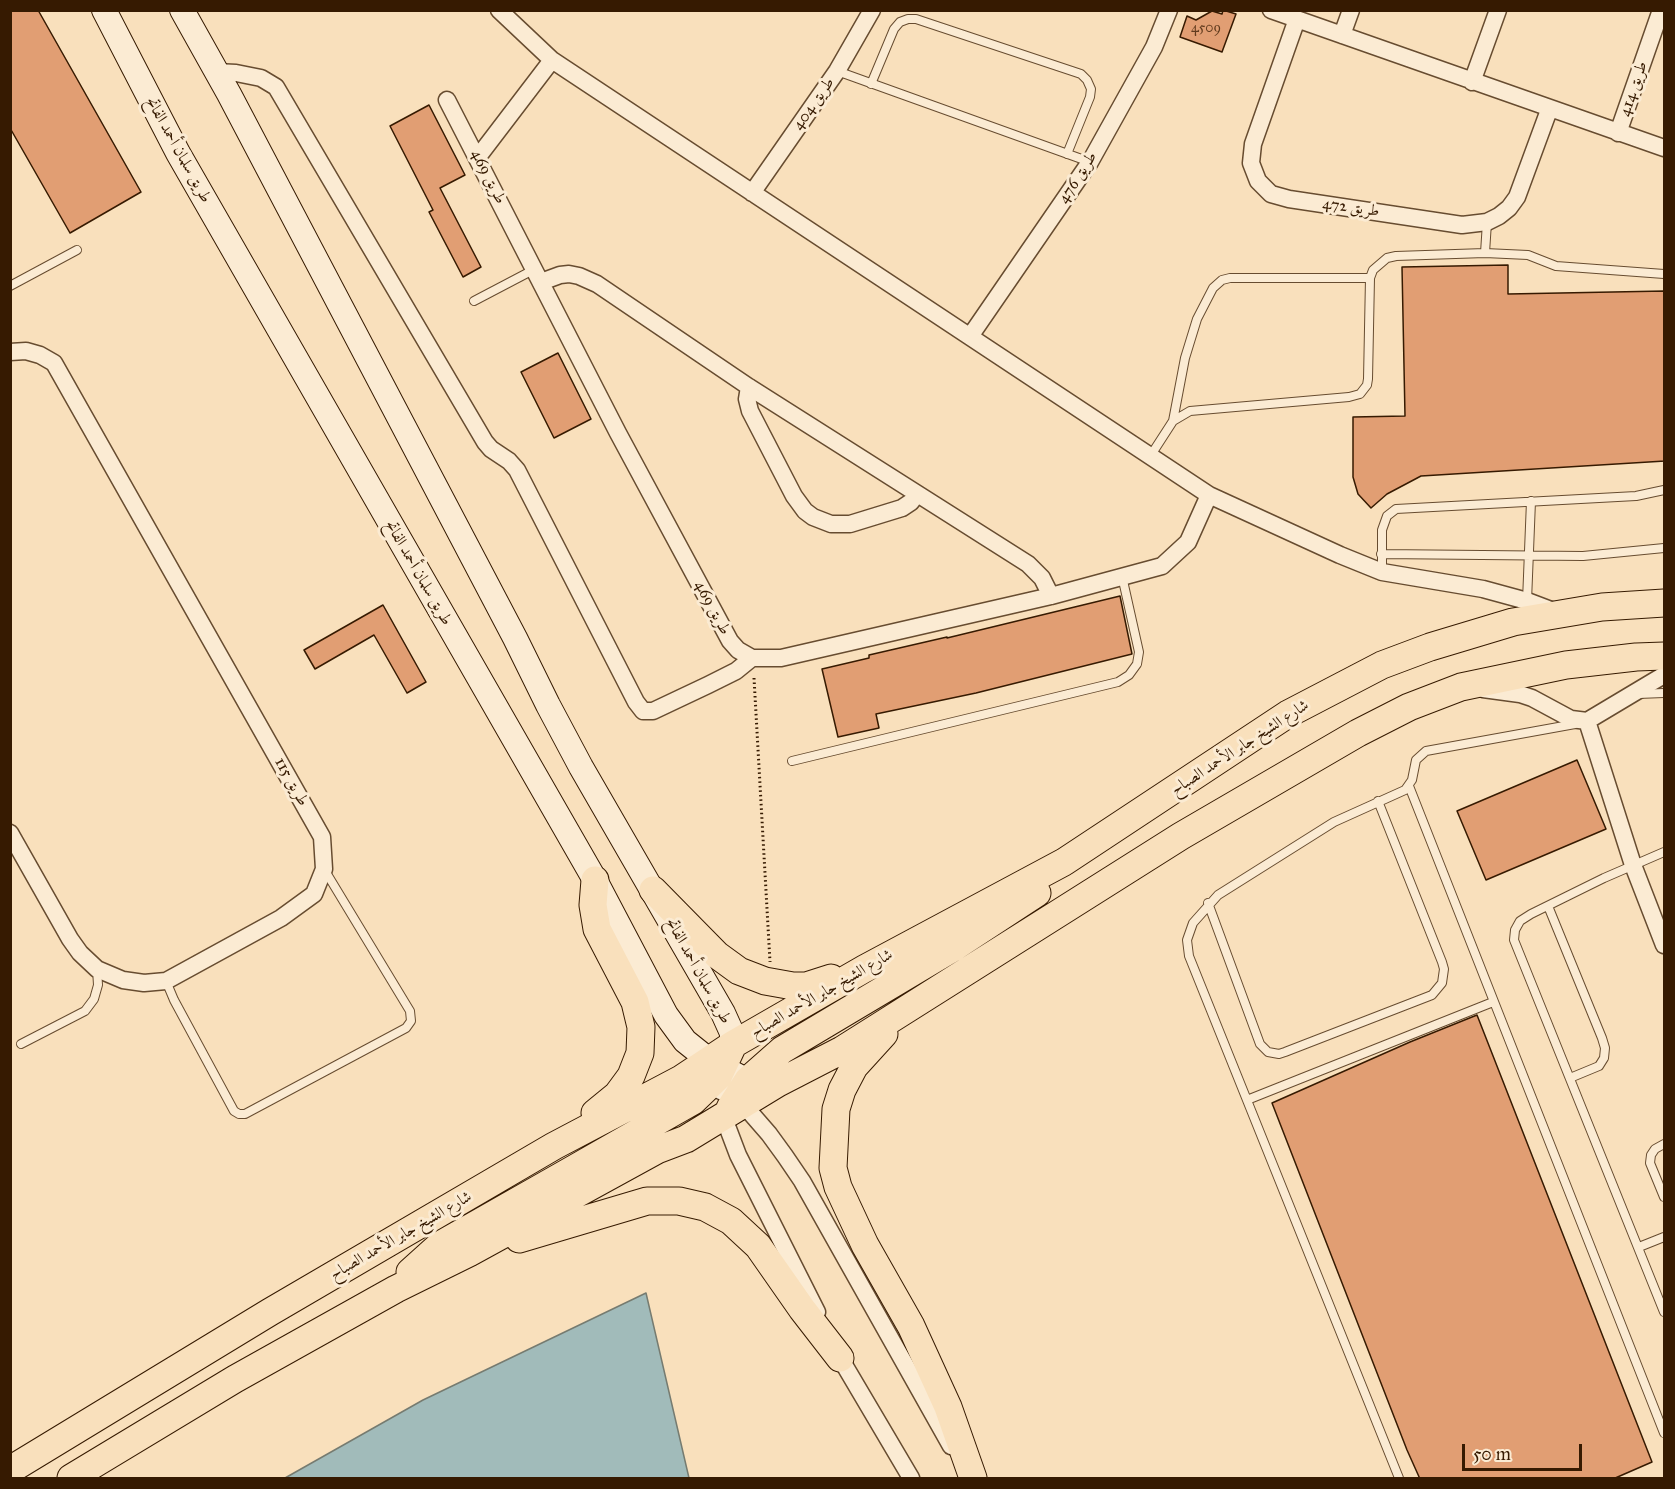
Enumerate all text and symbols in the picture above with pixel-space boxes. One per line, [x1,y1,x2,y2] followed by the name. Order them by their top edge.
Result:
[1191,21,1221,37] house number: 4509
[1616,59,1652,119] street label: طريق 414
[789,74,839,134] street label: طريق 404
[141,94,215,206] street label: طريق سلمان أحمد الفاتح
[466,147,510,207] street label: طريق 469
[1054,149,1102,207] street label: طريق 476
[1321,195,1381,221] street label: طريق 472
[380,517,456,629] street label: طريق سلمان أحمد الفاتح
[690,578,734,638] street label: طريق 469
[1167,696,1313,800] street label: شارع الشيخ جابر الأحمد الصباح
[270,754,312,810] street label: طريق 115
[661,915,735,1027] street label: طريق سلمان أحمد الفاتح
[748,945,896,1043] street label: شارع الشيخ جابر الأحمد الصباح
[327,1187,475,1285] street label: شارع الشيخ جابر الأحمد الصباح
[1465,1432,1585,1470] scale bar
[1473,1443,1511,1465] text: 50 m

